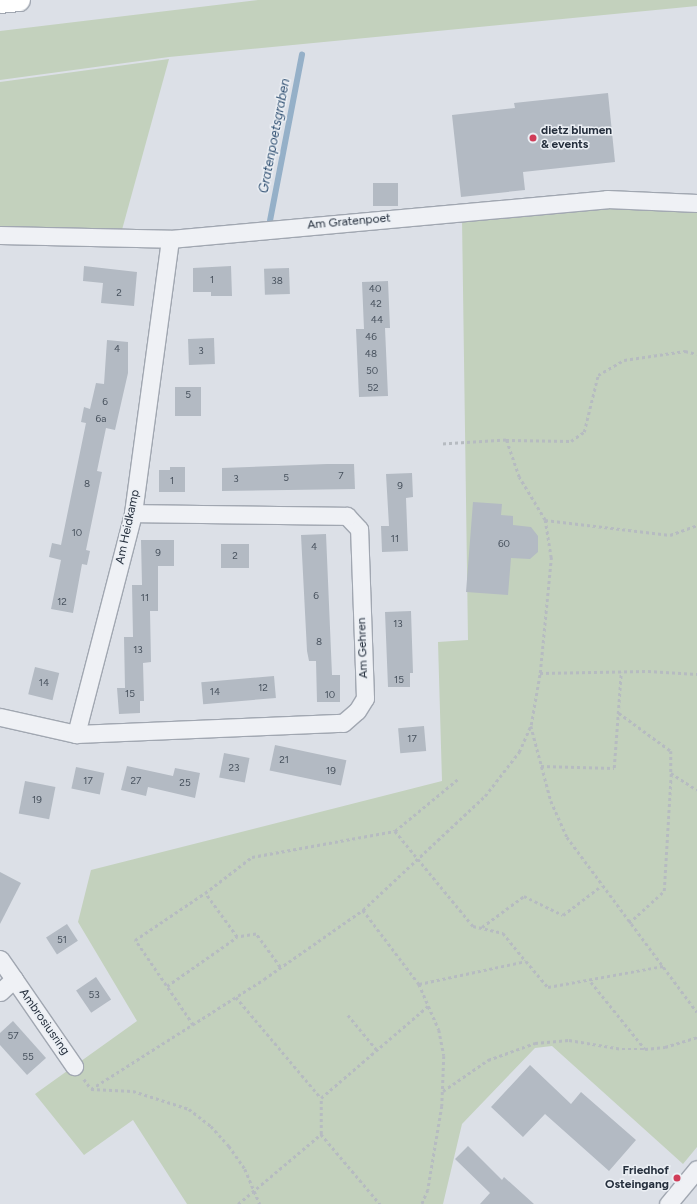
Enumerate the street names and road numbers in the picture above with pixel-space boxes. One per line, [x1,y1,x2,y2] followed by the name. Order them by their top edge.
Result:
[307,211,391,233] street label: Am Gratenpoet
[113,488,143,566] street label: Am Heidkamp
[355,617,371,679] street label: Am Gehren
[16,986,72,1058] street label: Ambrosiusring

